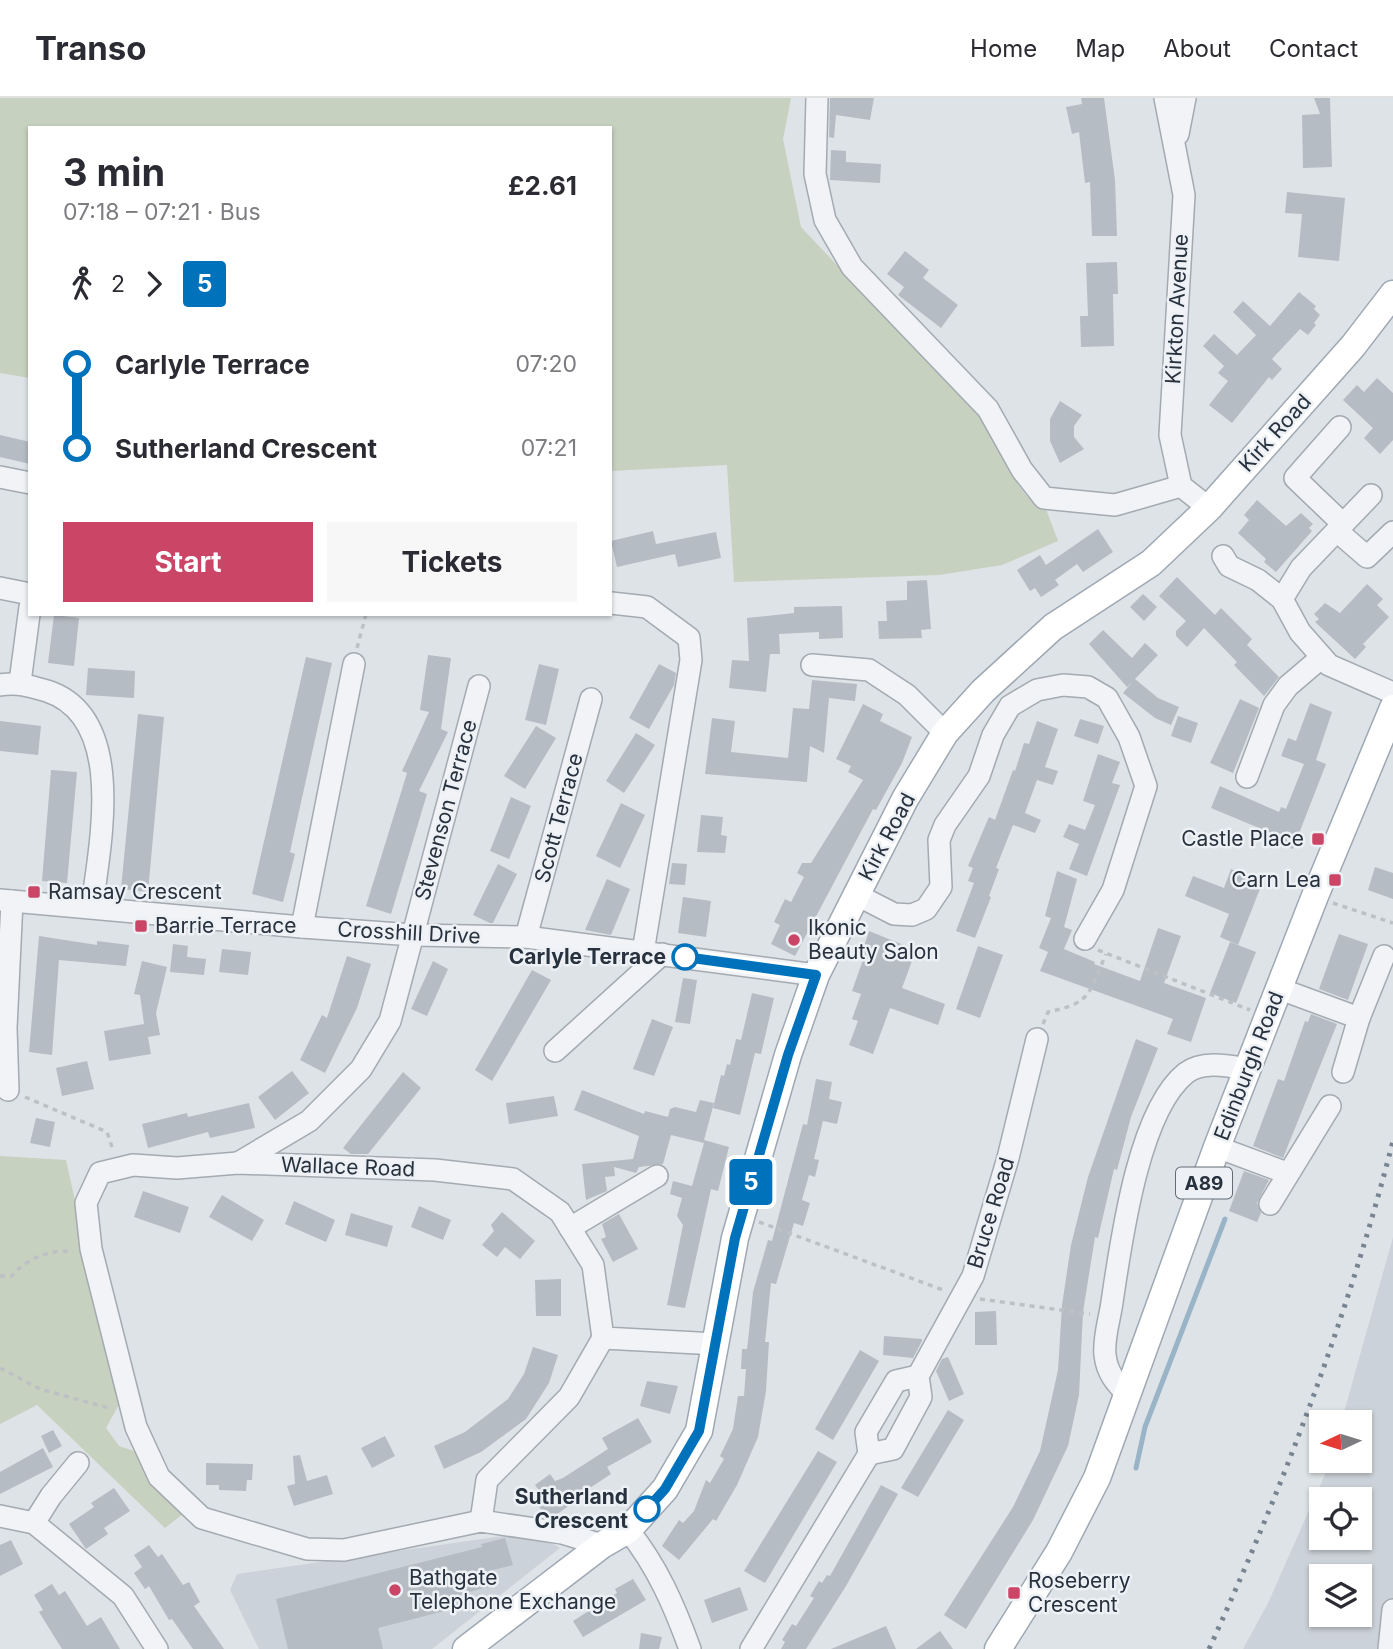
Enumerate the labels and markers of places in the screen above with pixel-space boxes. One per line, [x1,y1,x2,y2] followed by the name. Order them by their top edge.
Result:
[1181,826,1304,851] place label: Castle Place
[1310,831,1326,847] marker: Castle Place
[1231,867,1321,892] place label: Carn Lea
[1327,872,1343,888] marker: Carn Lea
[48,879,222,904] place label: Ramsay Crescent
[26,884,42,900] marker: Ramsay Crescent
[155,913,297,938] place label: Barrie Terrace
[808,915,939,964] place label: Ikonic Beauty Salon
[133,918,149,934] marker: Barrie Terrace
[786,932,802,948] marker: Ikonic Beauty Salon
[509,944,666,969] place label: Carlyle Terrace
[672,944,698,970] marker: Carlyle Terrace
[515,1484,628,1533] place label: Sutherland Crescent
[634,1496,660,1522] marker: Sutherland Crescent
[409,1565,616,1614] place label: Bathgate Telephone Exchange
[1028,1568,1131,1617] place label: Roseberry Crescent
[387,1582,403,1598] marker: Bathgate Telephone Exchange
[1006,1585,1022,1601] marker: Roseberry Crescent

